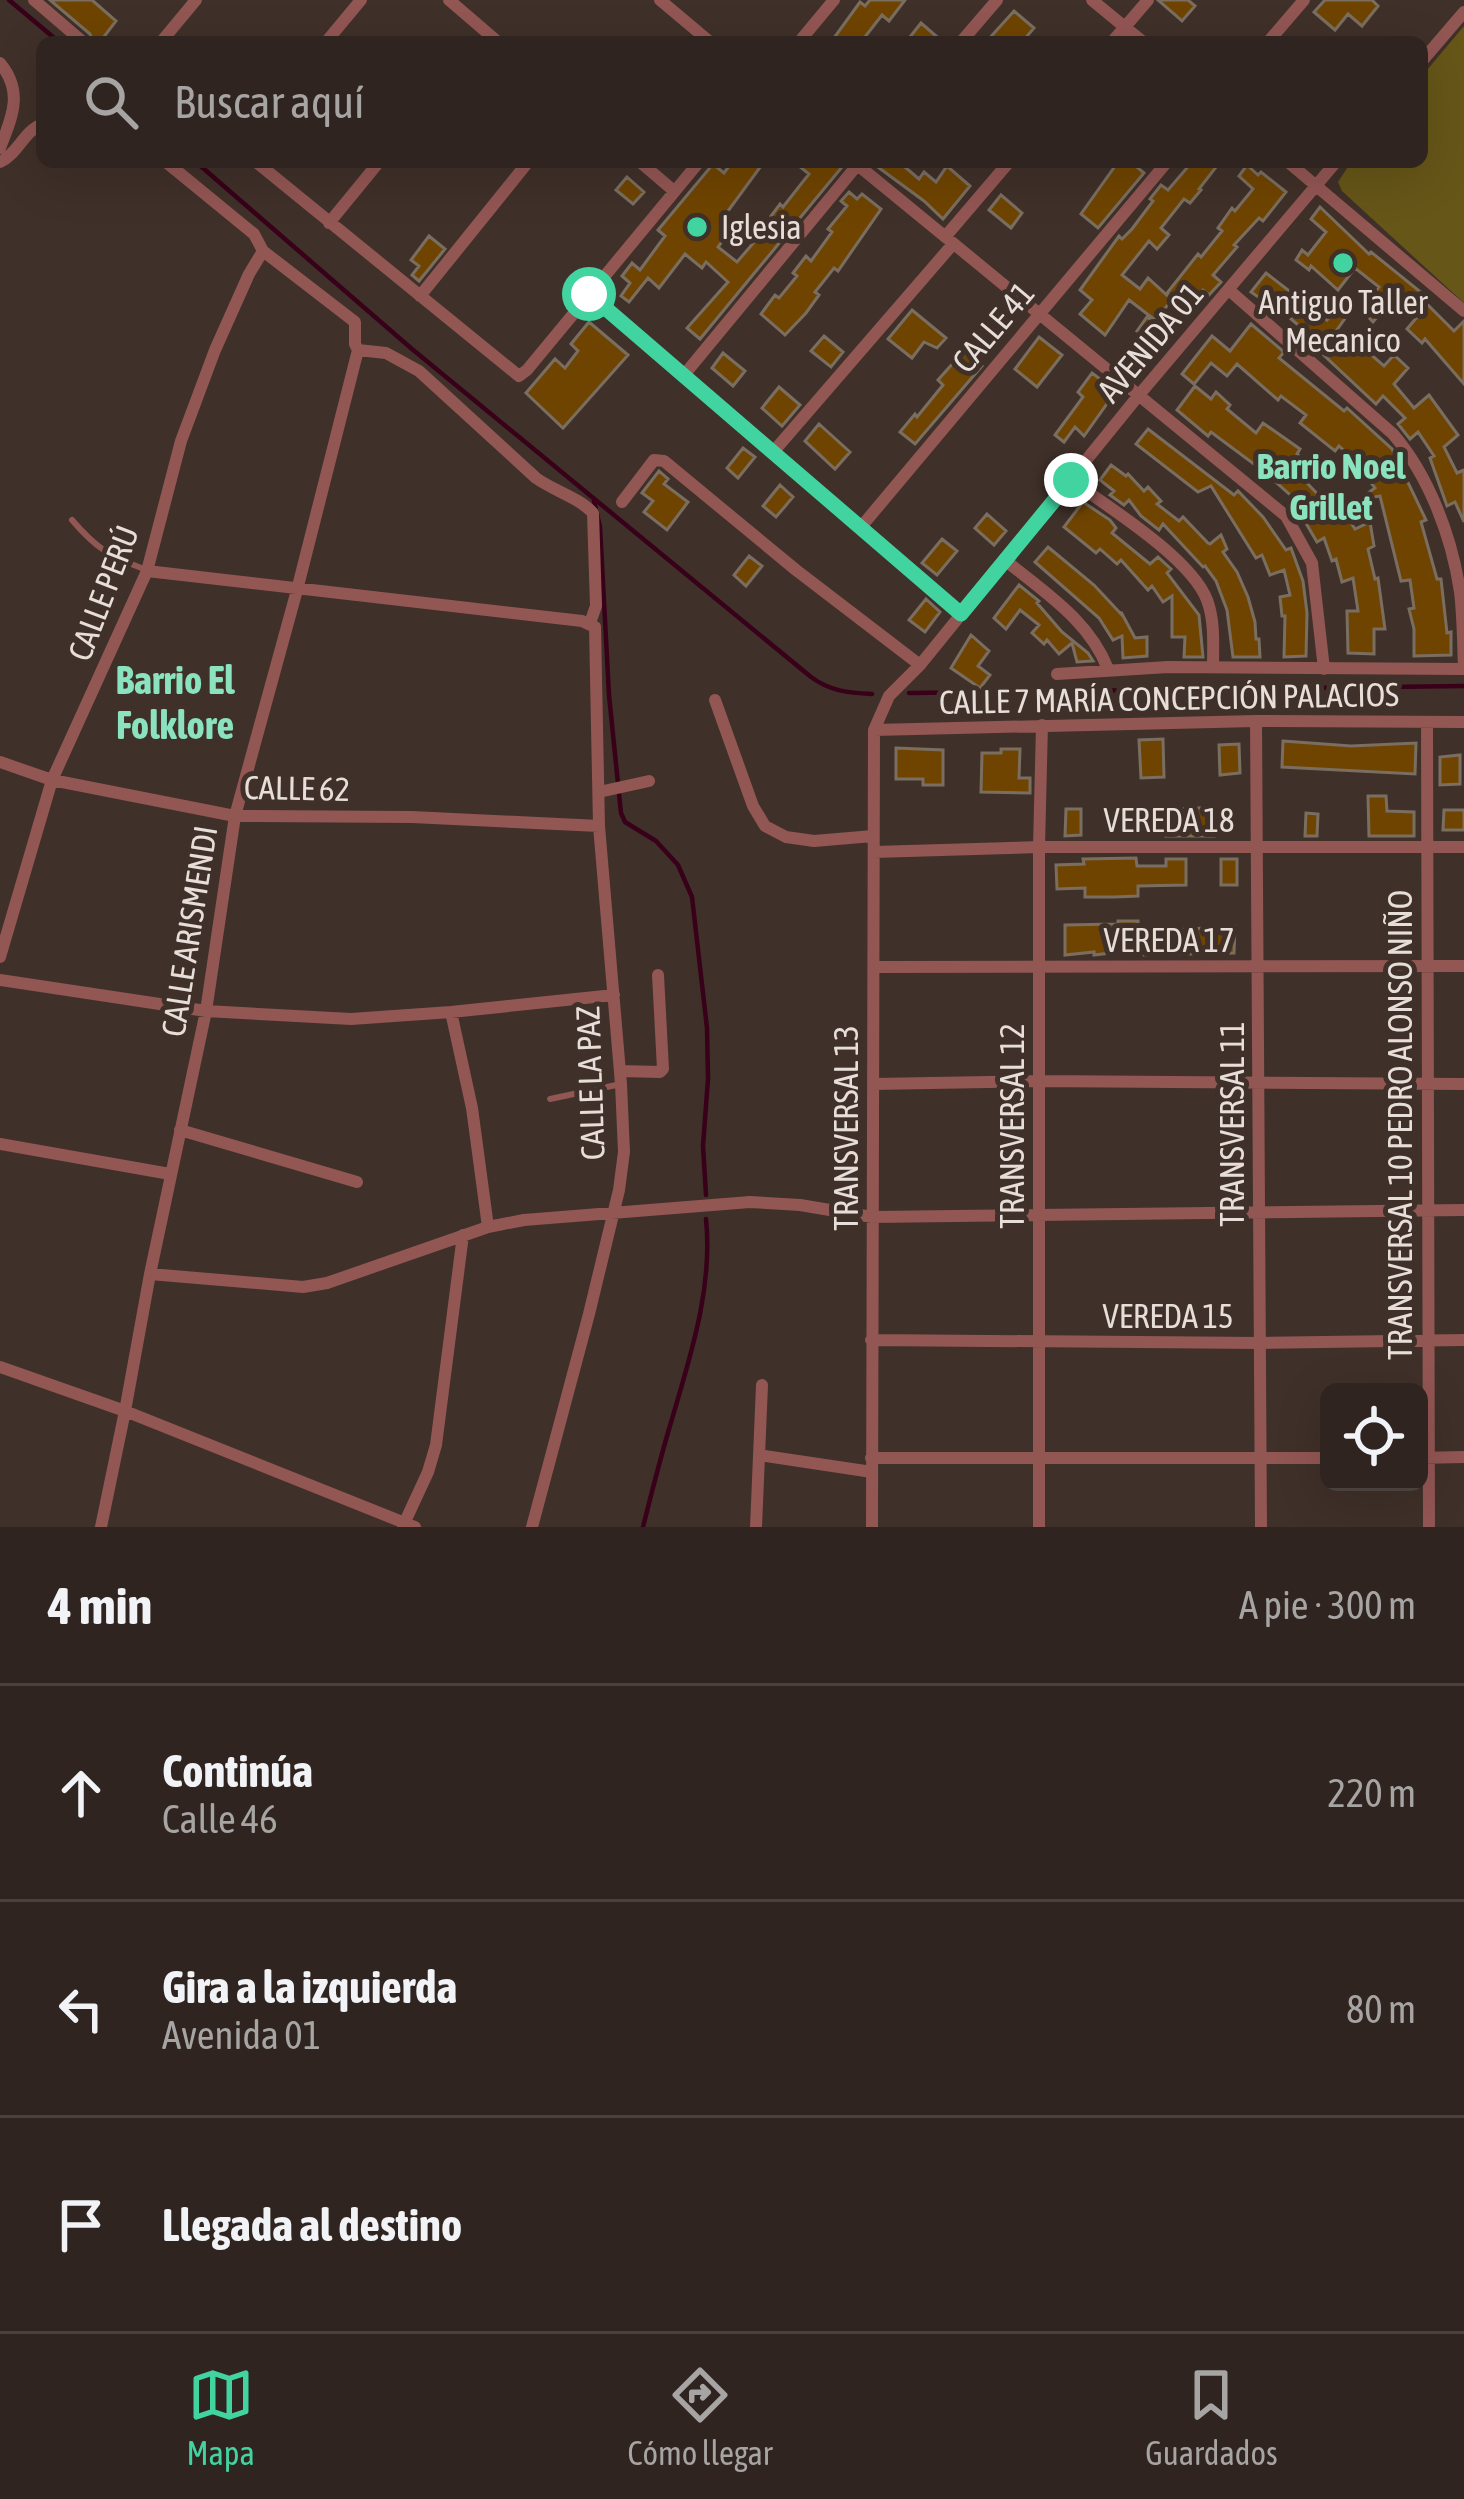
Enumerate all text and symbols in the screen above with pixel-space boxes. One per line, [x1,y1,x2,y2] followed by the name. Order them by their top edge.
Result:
[36,36,1428,168] search box
[78,69,144,135] icon: search
[174,76,364,128] text: Buscar aquí
[721,208,802,246] place label: Iglesia
[684,214,710,240] marker: Iglesia
[1330,250,1356,276] marker: Antiguo Taller Mecanico
[562,267,616,321] route start
[944,274,1042,380] street label: CALLE 41
[1089,275,1211,409] street label: AVENIDA 01
[1259,283,1429,359] place label: Antiguo Taller Mecanico
[1256,445,1406,528] district label: Barrio Noel Grillet
[1044,453,1098,507] route end
[60,520,146,666] street label: CALLE PERÚ
[115,658,235,747] district label: Barrio El Folklore
[939,675,1399,721] street label: CALLE 7 MARÍA CONCEPCIÓN PALACIOS
[244,768,350,808] street label: CALLE 62
[1104,801,1234,839] street label: VEREDA 18
[154,823,224,1039] street label: CALLE ARISMENDI
[1381,890,1419,1360] street label: TRANSVERSAL 10 PEDRO ALONSO NIÑO
[1104,921,1234,959] street label: VEREDA 17
[568,1005,612,1161] street label: CALLE LA PAZ
[1213,1021,1251,1227] street label: TRANSVERSAL 11
[993,1023,1031,1229] street label: TRANSVERSAL 12
[827,1025,865,1231] street label: TRANSVERSAL 13
[1103,1297,1233,1335] street label: VEREDA 15
[1320,1383,1428,1491] map controls
[1320,1383,1428,1491] button: locate
[48,1576,152,1635] text: 4 min
[1239,1583,1416,1627] text: A pie · 300 m
[162,1745,313,1797] text: Continúa
[48,1760,114,1826] icon: ahead
[1328,1771,1416,1815] text: 220 m
[162,1797,278,1841] text: Calle 46
[162,1961,457,2013] text: Gira a la izquierda
[48,1976,114,2042] icon: left
[1346,1987,1416,2031] text: 80 m
[162,2013,321,2057] text: Avenida 01
[48,2192,114,2258] icon: arrive
[162,2199,462,2251] text: Llegada al destino
[186,2362,255,2472] tab: Mapa
[628,2362,773,2472] tab: Cómo llegar
[1145,2362,1278,2472] tab: Guardados

